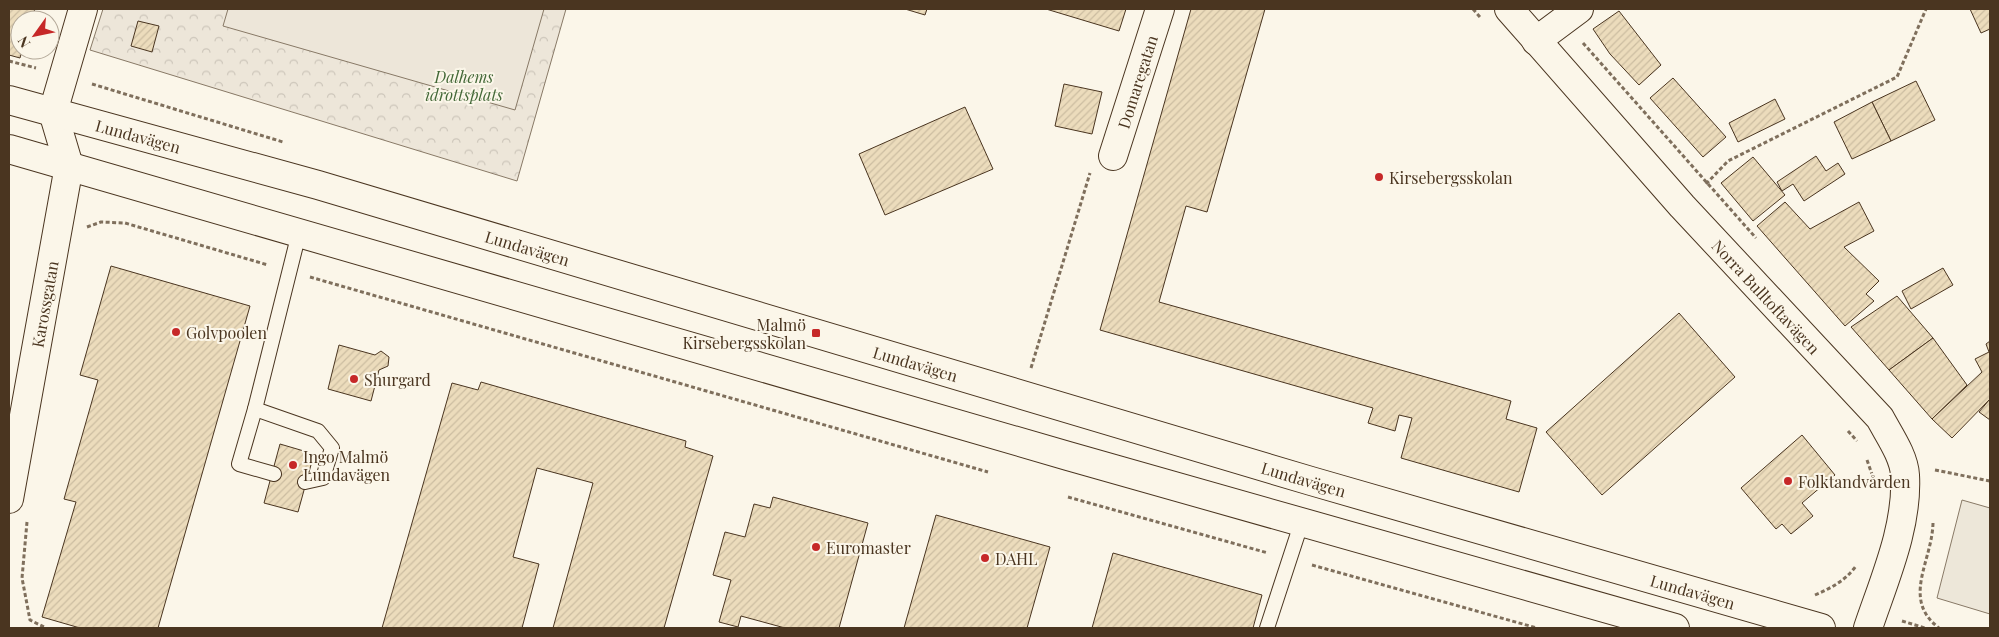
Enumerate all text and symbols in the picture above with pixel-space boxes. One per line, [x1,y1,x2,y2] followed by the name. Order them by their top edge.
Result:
[10,10,60,60] north arrow
[1112,32,1162,131] street label: Domaregatan
[13,33,34,52] text: N
[425,66,503,105] park label: Dalhems idrottsplats
[93,114,183,157] street label: Lundavägen
[1389,167,1513,188] place label: Kirsebergsskolan
[1373,171,1385,183] marker: Kirsebergsskolan
[483,225,573,270] street label: Lundavägen
[1708,235,1825,359] street label: Norra Bulltoftavägen
[26,259,62,349] street label: Karossgatan
[683,314,806,353] place label: Malmö Kirsebergsskolan
[186,322,267,343] place label: Golvpoolen
[170,326,182,338] marker: Golvpoolen
[810,327,822,339] marker: Malmö Kirsebergsskolan
[871,341,961,386] street label: Lundavägen
[364,369,431,390] place label: Shurgard
[348,373,360,385] marker: Shurgard
[303,446,391,485] place label: Ingo Malmö Lundavägen
[1259,456,1349,501] street label: Lundavägen
[287,459,299,471] marker: Ingo Malmö Lundavägen
[1798,471,1911,492] place label: Folktandvården
[1782,475,1794,487] marker: Folktandvården
[826,537,911,558] place label: Euromaster
[810,541,822,553] marker: Euromaster
[995,548,1038,569] place label: DAHL
[979,552,991,564] marker: DAHL
[1648,569,1738,613] street label: Lundavägen

